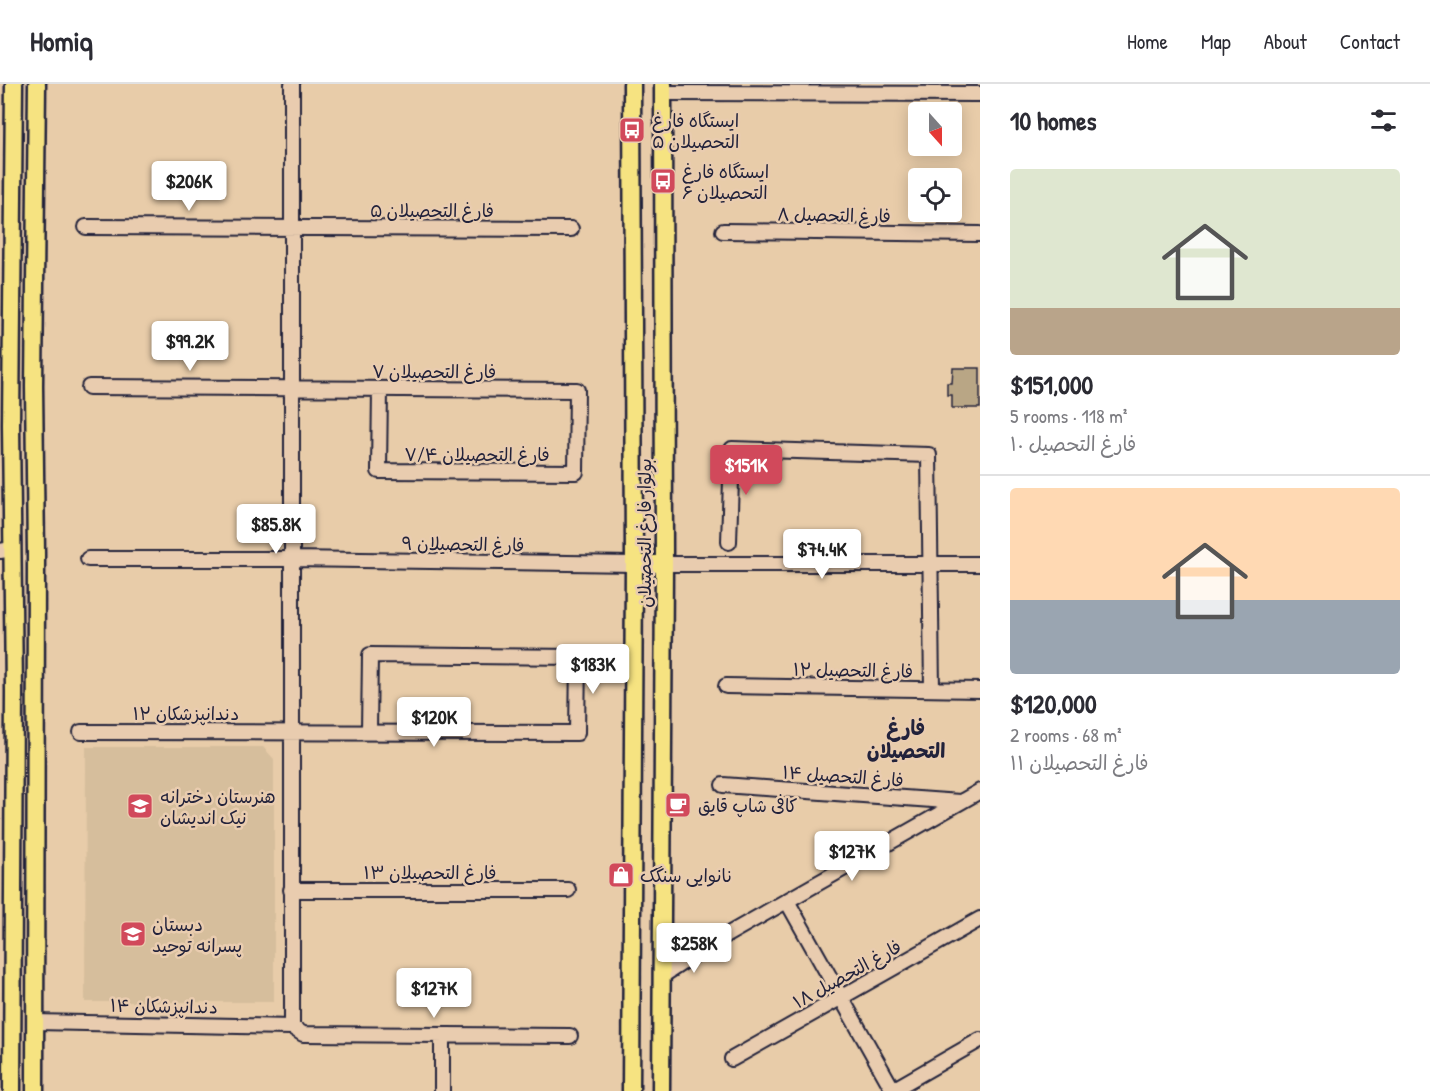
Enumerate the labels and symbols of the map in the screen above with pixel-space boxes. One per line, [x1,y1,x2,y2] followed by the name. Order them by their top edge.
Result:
[908,102,962,156] north arrow
[652,108,739,154] place label: ایستگاه فارغ التحصیلان ۵
[617,115,647,145] bus stop icon: ایستگاه فارغ التحصیلان ۵
[682,159,769,205] place label: ایستگاه فارغ التحصیلان ۶
[147,161,231,212] pin: $206K
[648,166,678,196] bus stop icon: ایستگاه فارغ التحصیلان ۶
[370,198,494,223] street label: فارغ التحصیلان ۵
[777,202,891,228] street label: فارغ التحصیل ۸
[141,321,239,372] pin: $99.2K
[372,359,496,384] street label: فارغ التحصیلان ۷
[404,442,550,467] street label: فارغ التحصیلان ۷/۴
[704,445,788,496] pin: $151K
[632,458,657,608] street label: بولوار فارغ التحصیلان
[227,504,325,555] pin: $85.8K
[773,529,871,580] pin: $74.4K
[401,530,525,558] street label: فارغ التحصیلان ۹
[551,644,635,695] pin: $183K
[793,656,913,684] street label: فارغ التحصیل ۱۲
[392,697,476,748] pin: $120K
[133,701,239,726] street label: دندانپزشکان ۱۲
[867,714,945,764] district label: فارغ التحصیلان
[782,759,904,793] street label: فارغ التحصیل ۱۴
[160,784,276,830] place label: هنرستان دخترانه نیک اندیشان
[663,790,693,820] cafe icon: کافی شاپ قایق
[125,791,155,821] school or university icon: هنرستان دخترانه نیک اندیشان
[698,793,798,818] place label: کافی شاپ قایق
[810,831,894,882] pin: $127K
[364,860,496,885] street label: فارغ التحصیلان ۱۳
[606,860,636,890] shop icon: نانوایی سنگک
[640,863,733,888] place label: نانوایی سنگک
[152,912,242,958] place label: دبستان پسرانه توحید
[118,919,148,949] school or university icon: دبستان پسرانه توحید
[652,923,736,974] pin: $258K
[788,934,906,1014] street label: فارغ التحصیل ۱۸
[392,968,476,1019] pin: $127K
[110,993,218,1019] street label: دندانپزشکان ۱۴

